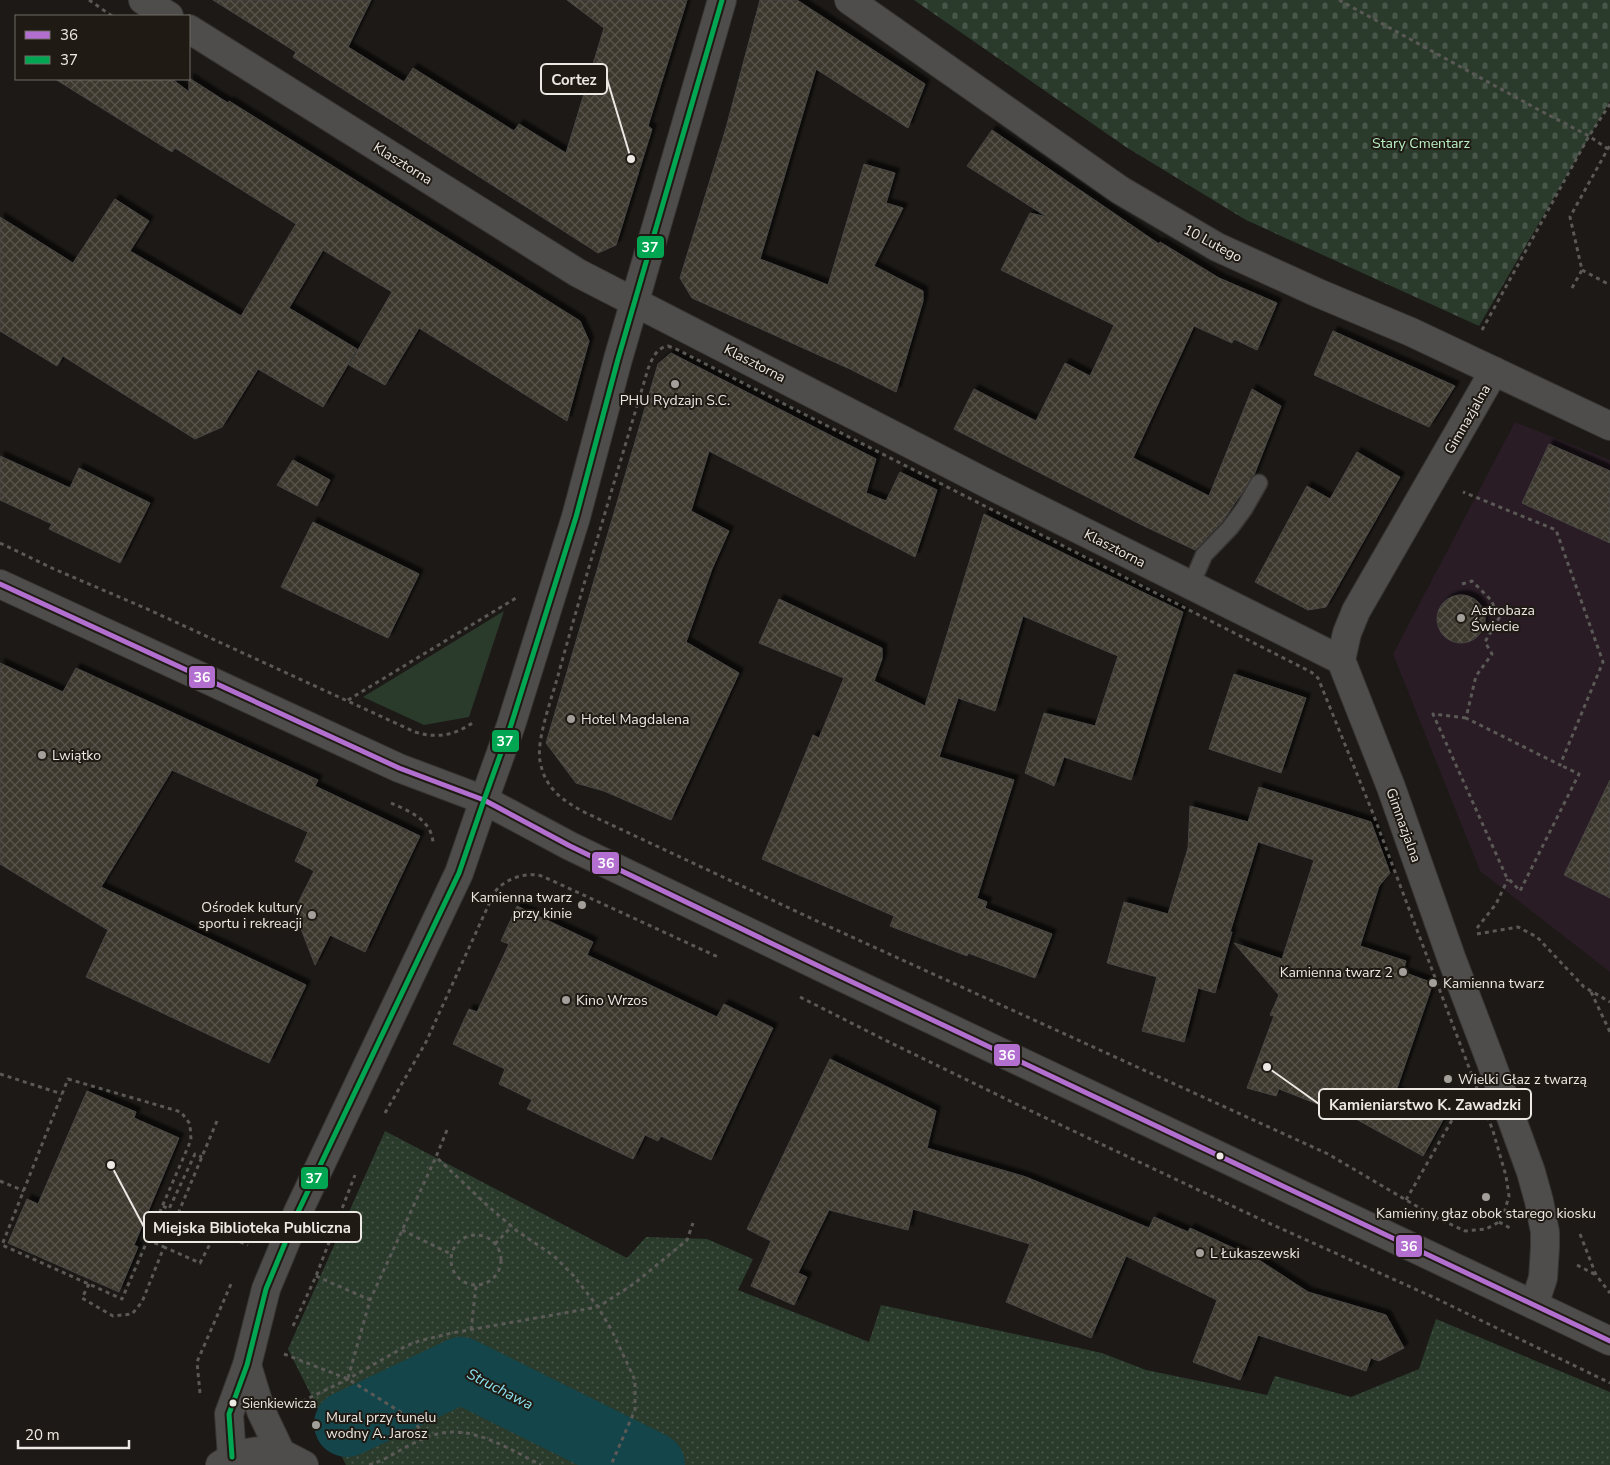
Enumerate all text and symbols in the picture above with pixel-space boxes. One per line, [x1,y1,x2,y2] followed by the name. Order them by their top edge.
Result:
[15,15,190,80] legend
[60,25,78,45] text: 36
[60,50,78,70] text: 37
[541,64,607,94] callout: Cortez
[551,70,597,90] text: Cortez
[1372,134,1470,153] park label: Stary Cmentarz
[370,138,436,189] street label: Klasztorna
[1180,220,1246,267] street label: 10 Lutego
[636,235,665,259] line badge: 37
[642,238,658,257] text: 37
[721,340,789,387] street label: Klasztorna
[669,378,681,390] marker: PHU Rydzajn S.C.
[1440,381,1495,458] street label: Gimnazjalna
[620,391,730,410] place label: PHU Rydzajn S.C.
[1081,525,1149,572] street label: Klasztorna
[1471,601,1535,636] place label: Astrobaza Świecie
[1455,612,1467,624] marker: Astrobaza Świecie
[188,665,216,689] line badge: 36
[194,668,210,687] text: 36
[581,710,689,729] place label: Hotel Magdalena
[565,713,577,725] marker: Hotel Magdalena
[491,729,520,753] line badge: 37
[497,732,513,751] text: 37
[52,746,101,765] place label: Lwiątko
[36,749,48,761] marker: Lwiątko
[1381,786,1426,865] street label: Gimnazjalna
[591,851,620,875] line badge: 36
[598,854,614,873] text: 36
[471,888,573,923] place label: Kamienna twarz przy kinie
[199,898,303,933] place label: Ośrodek kultury sportu i rekreacji
[576,899,588,911] marker: Kamienna twarz przy kinie
[306,909,318,921] marker: Ośrodek kultury sportu i rekreacji
[1280,963,1393,982] place label: Kamienna twarz 2
[1397,966,1409,978] marker: Kamienna twarz 2
[1443,974,1545,993] place label: Kamienna twarz
[1427,977,1439,989] marker: Kamienna twarz
[576,991,648,1010] place label: Kino Wrzos
[560,994,572,1006] marker: Kino Wrzos
[993,1043,1021,1067] line badge: 36
[999,1046,1015,1065] text: 36
[1458,1070,1587,1089] place label: Wielki Głaz z twarzą
[1442,1073,1454,1085] marker: Wielki Głaz z twarzą
[1319,1089,1531,1119] callout: Kamieniarstwo K. Zawadzki
[1329,1095,1521,1115] text: Kamieniarstwo K. Zawadzki
[1215,1151,1225,1161] unlabelled marker
[300,1166,329,1190] line badge: 37
[306,1169,322,1188] text: 37
[1480,1191,1492,1203] marker: Kamienny głaz obok starego kiosku
[1376,1204,1596,1223] place label: Kamienny głaz obok starego kiosku
[144,1212,361,1242] callout: Miejska Biblioteka Publiczna
[153,1218,351,1238] text: Miejska Biblioteka Publiczna
[1395,1234,1423,1258] line badge: 36
[1401,1237,1417,1256] text: 36
[1210,1244,1300,1263] place label: L Łukaszewski
[1194,1247,1206,1259] marker: L Łukaszewski
[463,1364,537,1414] water label: Struchawa
[242,1395,316,1413] place label: Sienkiewicza
[228,1398,238,1408] marker: Sienkiewicza
[326,1408,436,1443] place label: Mural przy tunelu wodny A. Jarosz
[18,1418,129,1450] scale bar
[310,1419,322,1431] marker: Mural przy tunelu wodny A. Jarosz
[25,1425,60,1445] text: 20 m

